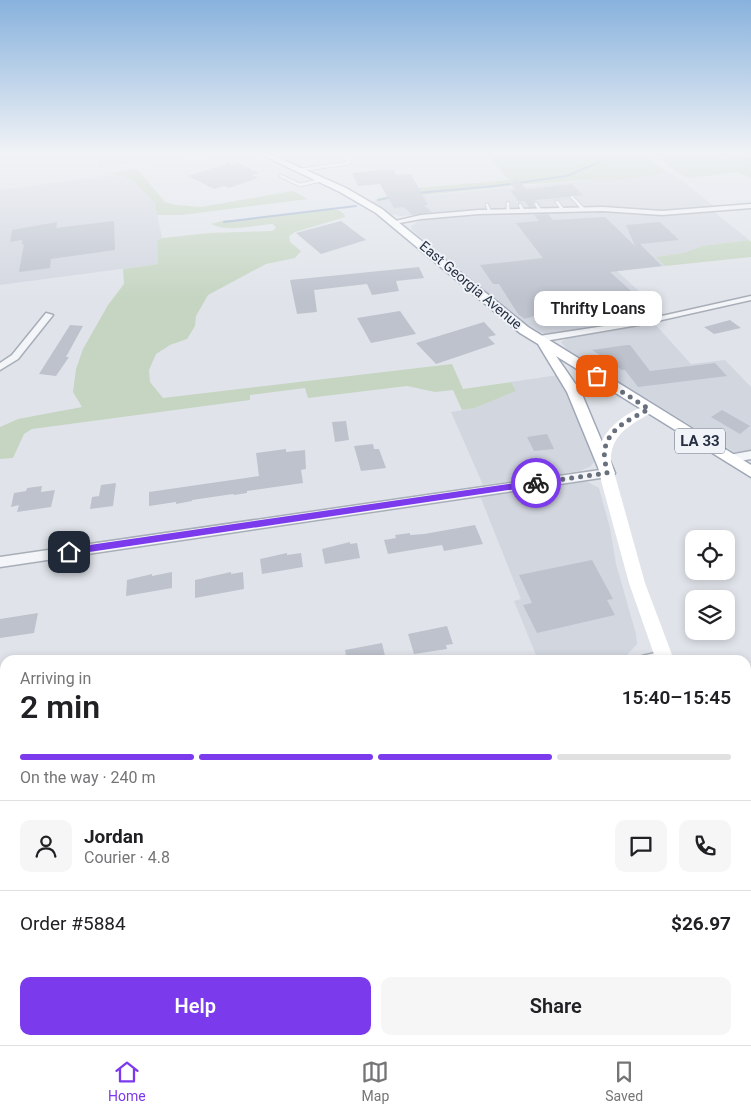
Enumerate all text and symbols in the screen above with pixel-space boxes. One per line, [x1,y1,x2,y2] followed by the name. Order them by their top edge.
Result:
[417,238,525,332] street label: East Georgia Avenue
[533,291,661,326] callout: Thrifty Loans
[550,299,646,318] text: Thrifty Loans
[576,355,618,397] pin
[583,362,611,390] icon: bag
[675,428,725,454] road number: LA 33
[511,458,561,508] courier
[522,469,550,497] icon: bike
[685,530,735,640] map controls
[685,530,735,580] button: locate
[48,531,90,573] pin
[55,538,83,566] icon: home
[685,590,735,640] button: layers
[20,669,91,688] text: Arriving in
[622,686,731,709] text: 15:40–15:45
[20,688,100,726] text: 2 min
[20,768,156,787] text: On the way · 240 m
[20,820,72,872] button: person
[615,820,667,872] button: chat
[679,820,731,872] button: phone
[84,825,144,848] text: Jordan
[84,848,170,867] text: Courier · 4.8
[20,912,126,935] text: Order #5884
[671,912,731,935] text: $26.97
[20,977,371,1035] button: Help
[381,977,731,1035] button: Share
[108,1058,146,1104] tab: Home
[361,1058,389,1104] tab: Map
[605,1058,643,1104] tab: Saved

